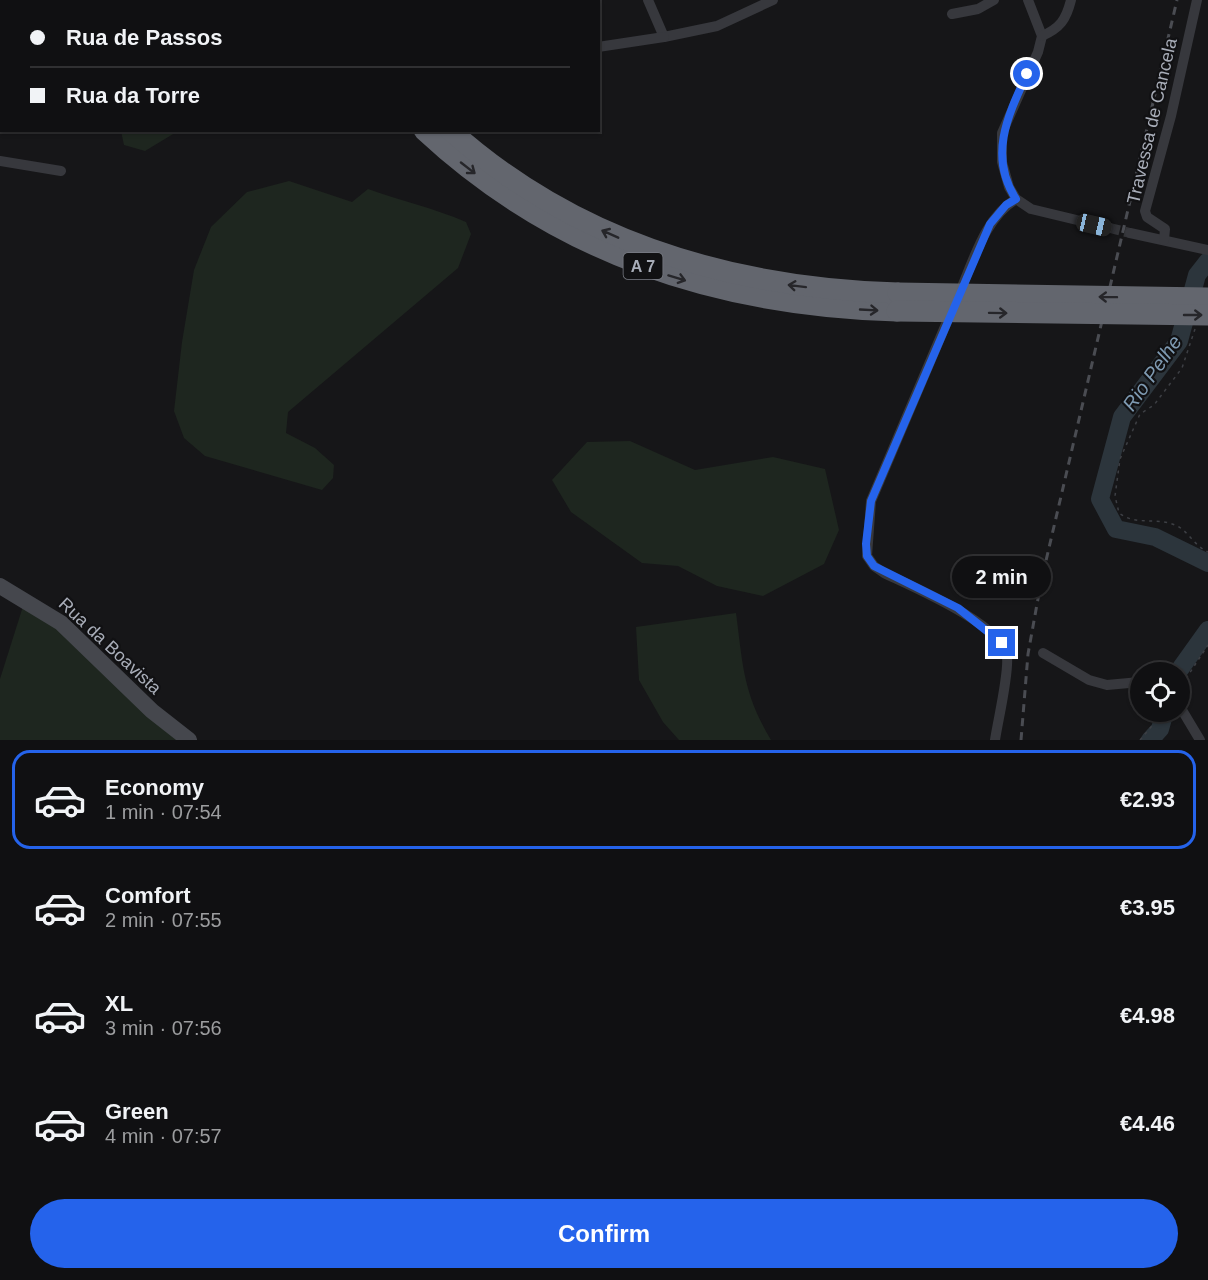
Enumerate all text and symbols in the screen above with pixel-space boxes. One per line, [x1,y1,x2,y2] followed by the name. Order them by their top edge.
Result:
[66,25,223,50] text: Rua de Passos
[1123,35,1181,206] street label: Travessa de Cancela
[1013,60,1040,87] route start
[66,83,200,108] text: Rua da Torre
[460,162,476,175] one-way arrow
[1074,212,1114,238] car
[602,227,620,239] one-way arrow
[624,253,662,279] road number: A 7
[667,273,686,284] one-way arrow
[788,281,808,292] one-way arrow
[1098,291,1118,303] one-way arrow
[858,304,878,315] one-way arrow
[987,307,1007,319] one-way arrow
[1182,309,1202,321] one-way arrow
[1118,331,1186,415] water label: Rio Pelhe
[952,556,1052,598] callout: 2 min
[975,566,1028,588] text: 2 min
[55,594,166,699] street label: Rua da Boavista
[988,629,1015,656] route end
[1130,662,1190,722] map controls
[1130,662,1190,722] button: locate
[33,773,87,827] icon: car
[105,775,204,800] text: Economy
[1120,787,1175,812] text: €2.93
[105,801,222,823] text: 1 min · 07:54
[33,881,87,935] icon: car
[105,883,191,908] text: Comfort
[1120,895,1175,920] text: €3.95
[105,909,222,931] text: 2 min · 07:55
[33,989,87,1043] icon: car
[105,991,133,1016] text: XL
[1120,1003,1175,1028] text: €4.98
[105,1017,222,1039] text: 3 min · 07:56
[33,1097,87,1151] icon: car
[105,1099,169,1124] text: Green
[1120,1111,1175,1136] text: €4.46
[105,1125,222,1147] text: 4 min · 07:57
[30,1199,1178,1268] button: Confirm

